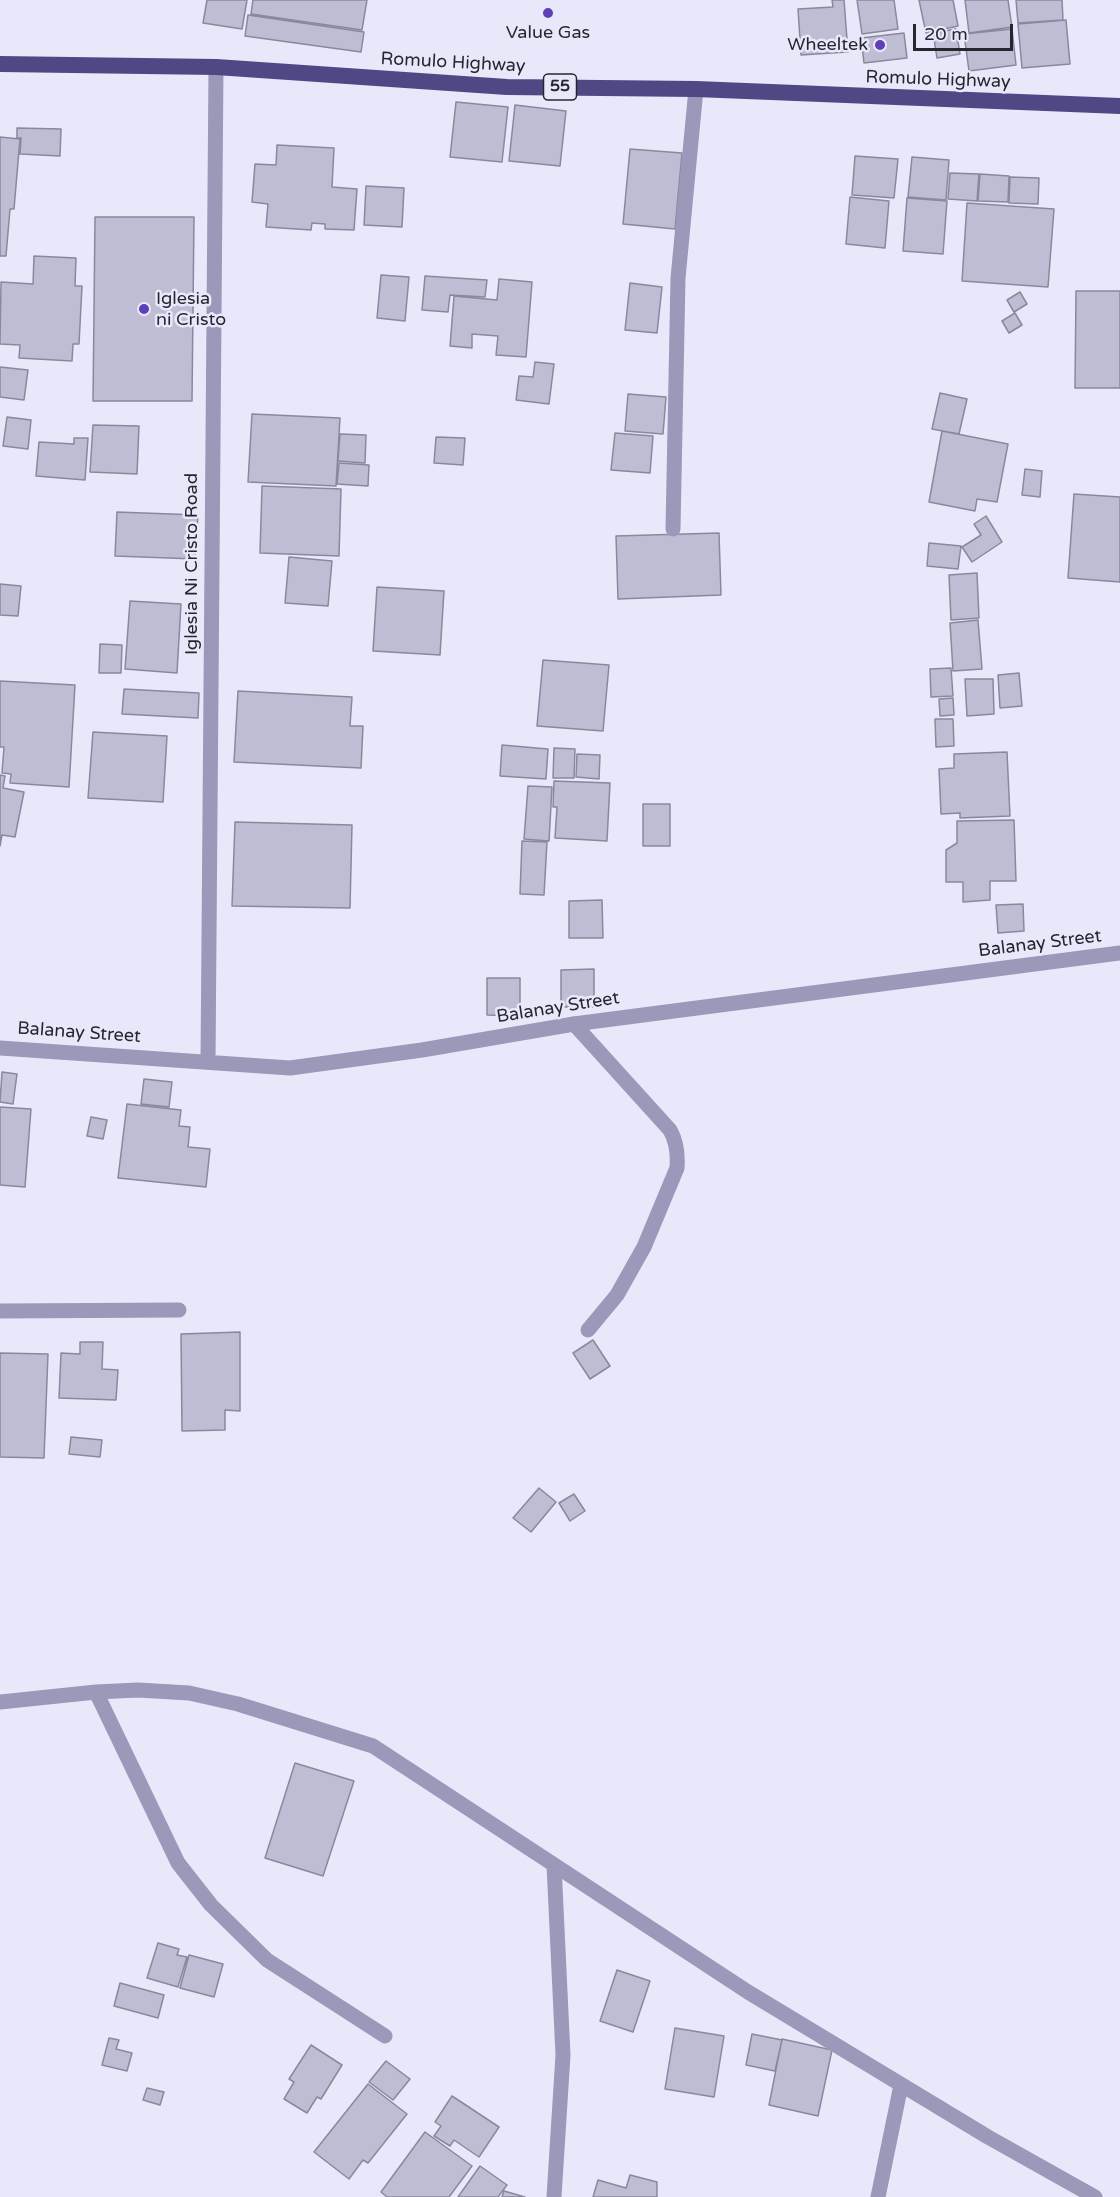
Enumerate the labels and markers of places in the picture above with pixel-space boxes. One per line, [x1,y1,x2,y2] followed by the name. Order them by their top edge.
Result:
[541,6,555,20] marker: Value Gas
[506,22,590,44] place label: Value Gas
[787,34,868,56] place label: Wheeltek
[873,38,887,52] marker: Wheeltek
[156,288,226,330] place label: Iglesia ni Cristo
[137,302,151,316] marker: Iglesia ni Cristo

